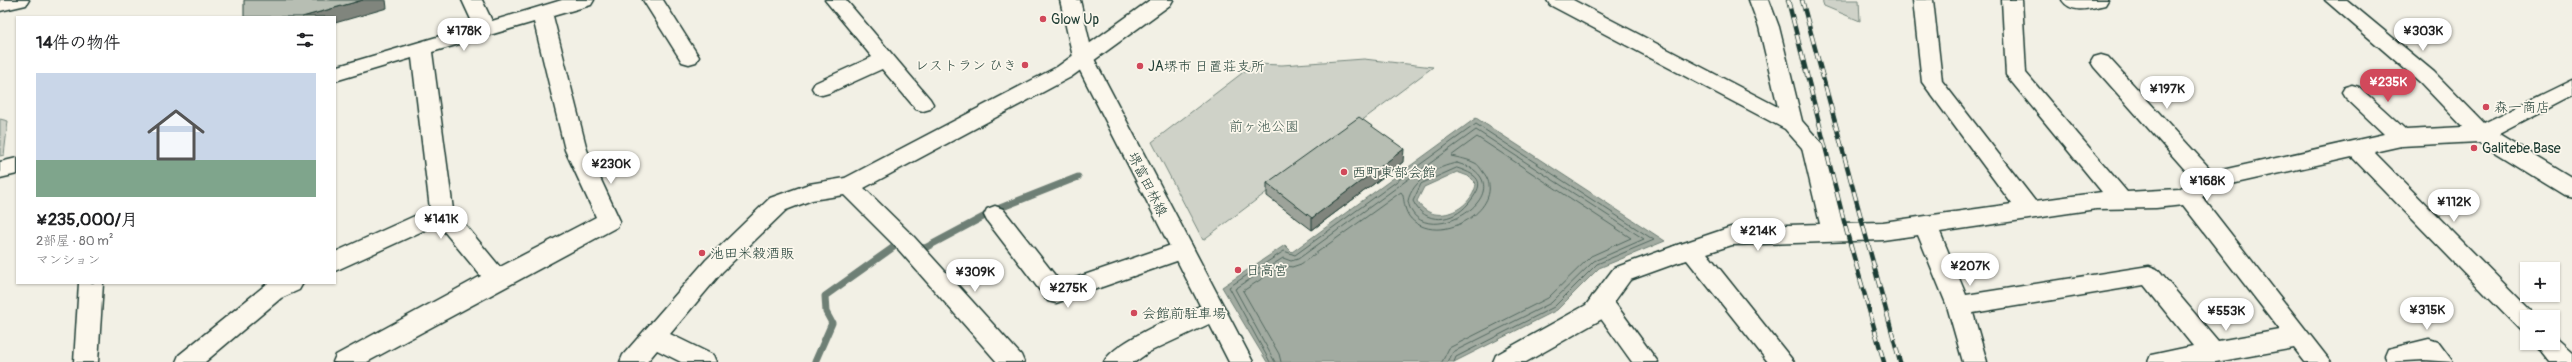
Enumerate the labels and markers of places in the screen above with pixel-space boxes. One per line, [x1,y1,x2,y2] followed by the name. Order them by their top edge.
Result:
[1051,11,1100,28] place label: Glow Up
[1038,14,1048,24] marker: Glow Up
[436,18,492,52] pin: ¥178K
[2395,18,2451,52] pin: ¥303K
[915,57,1017,74] place label: レストラン ひき
[1148,58,1265,75] place label: JA堺市 日置荘支所
[1020,60,1030,70] marker: レストラン ひき
[1135,61,1145,71] marker: JA堺市 日置荘支所
[2360,69,2416,103] pin: ¥235K
[2139,76,2195,110] pin: ¥197K
[2494,99,2550,116] place label: 森一商店
[2481,102,2491,112] marker: 森一商店
[2482,140,2561,157] place label: Galitebe Base
[2469,143,2479,153] marker: Galitebe Base
[583,151,639,185] pin: ¥230K
[1352,164,1436,181] place label: 西町東部会館
[1339,167,1349,177] marker: 西町東部会館
[2179,168,2235,202] pin: ¥168K
[2426,189,2482,223] pin: ¥112K
[413,206,469,240] pin: ¥141K
[1730,218,1786,252] pin: ¥214K
[710,245,794,262] place label: 池田米穀酒販
[697,248,707,258] marker: 池田米穀酒販
[1942,253,1998,287] pin: ¥207K
[947,259,1003,293] pin: ¥309K
[1246,262,1288,279] place label: 日高宮
[1233,265,1243,275] marker: 日高宮
[1040,275,1096,309] pin: ¥275K
[2399,297,2455,331] pin: ¥315K
[2198,298,2254,332] pin: ¥553K
[1142,305,1226,322] place label: 会館前駐車場
[1129,308,1139,318] marker: 会館前駐車場

